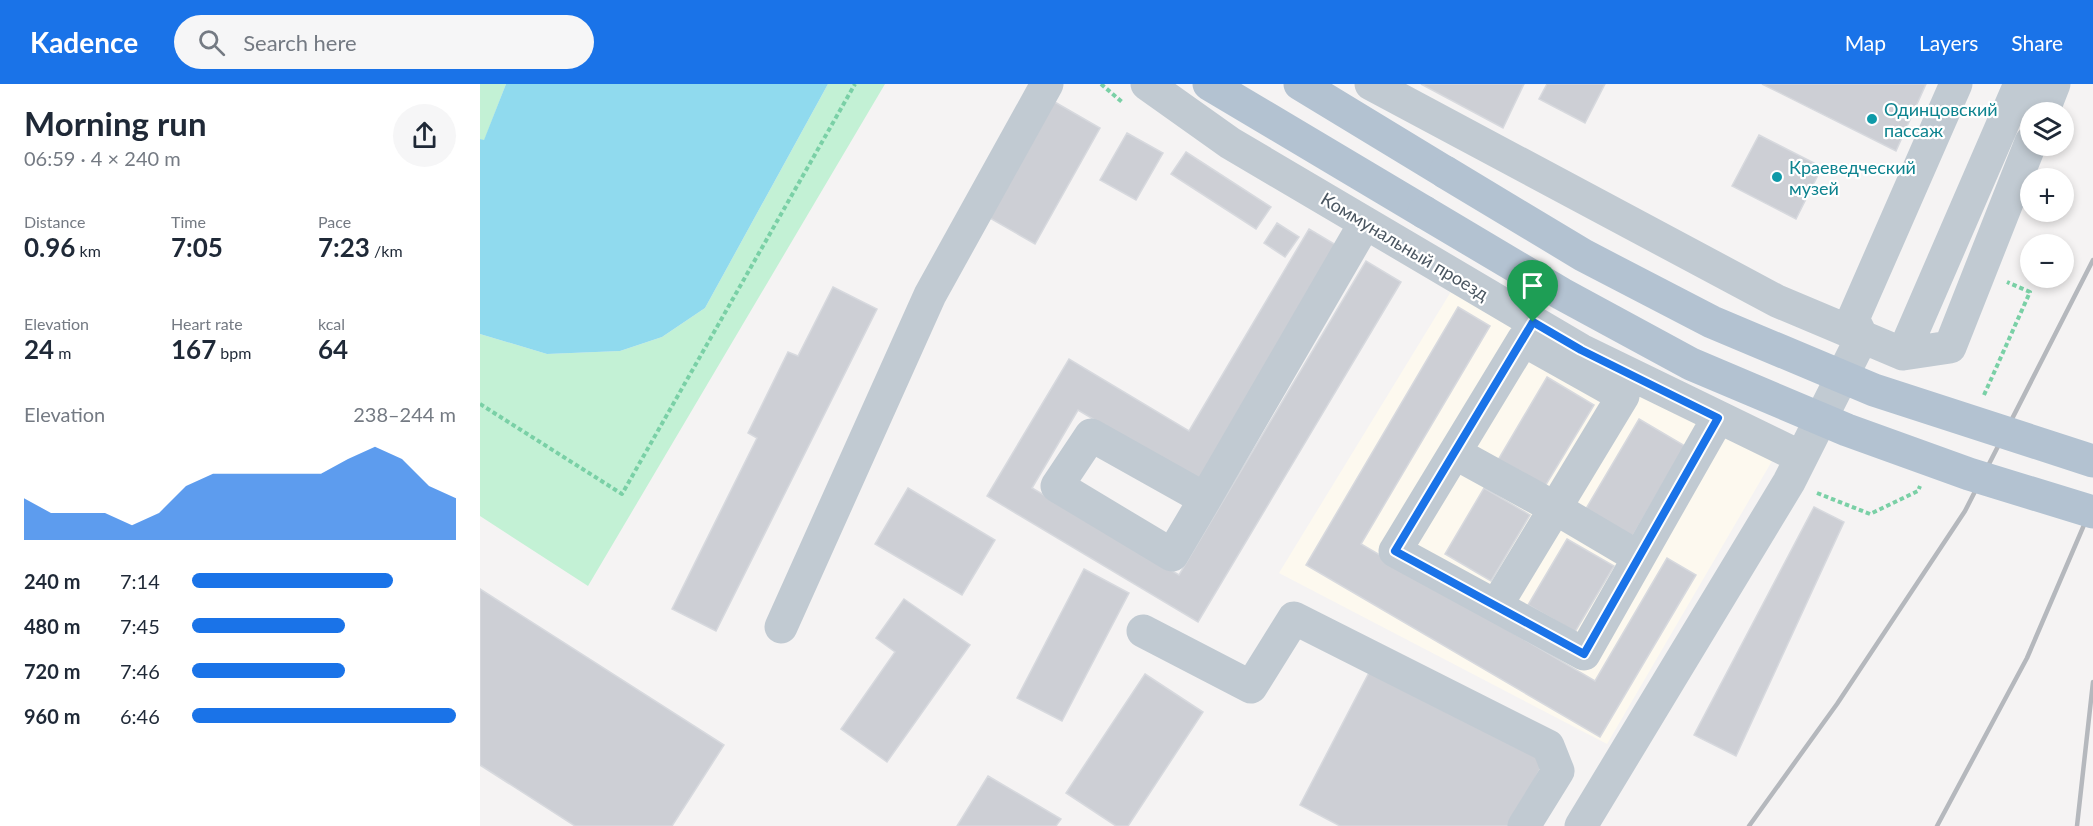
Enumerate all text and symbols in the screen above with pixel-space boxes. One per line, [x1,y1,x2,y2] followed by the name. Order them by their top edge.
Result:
[174,15,594,69] search box
[30,25,138,59] text: Kadence
[195,26,228,59] icon: search
[243,29,357,56] text: Search here
[1845,30,1886,55] text: Map
[1919,30,1978,55] text: Layers
[2011,30,2063,55] text: Share
[1884,98,1998,141] place label: Одинцовский пассаж
[2020,102,2074,288] map controls
[2020,102,2074,156] button: layers
[24,103,207,143] text: Morning run
[393,104,456,167] button: share
[1865,112,1879,126] marker: Одинцовский пассаж
[24,146,181,170] text: 06:59 · 4 × 240 m
[1789,156,1916,199] place label: Краеведческий музей
[2020,168,2074,222] button: +
[1770,170,1784,184] marker: Краеведческий музей
[1317,187,1493,305] street label: Коммунальный проезд
[24,212,85,231] text: Distance
[171,212,206,231] text: Time
[318,212,351,231] text: Pace
[24,231,75,263] text: 0.96
[171,231,223,263] text: 7:05
[318,231,370,263] text: 7:23
[2020,234,2074,288] button: −
[75,241,101,260] text: km
[370,241,403,260] text: /km
[1507,260,1558,322] pin
[1516,269,1549,302] icon: arrive
[24,314,89,333] text: Elevation
[171,314,243,333] text: Heart rate
[318,314,345,333] text: kcal
[24,333,54,365] text: 24
[171,333,216,365] text: 167
[318,333,348,365] text: 64
[54,343,71,362] text: m
[216,343,251,362] text: bpm
[24,402,105,426] text: Elevation
[353,402,456,426] text: 238–244 m
[24,569,80,593] text: 240 m
[120,569,160,593] text: 7:14
[24,614,80,638] text: 480 m
[120,614,160,638] text: 7:45
[24,659,80,683] text: 720 m
[120,659,160,683] text: 7:46
[24,704,80,728] text: 960 m
[120,704,160,728] text: 6:46

